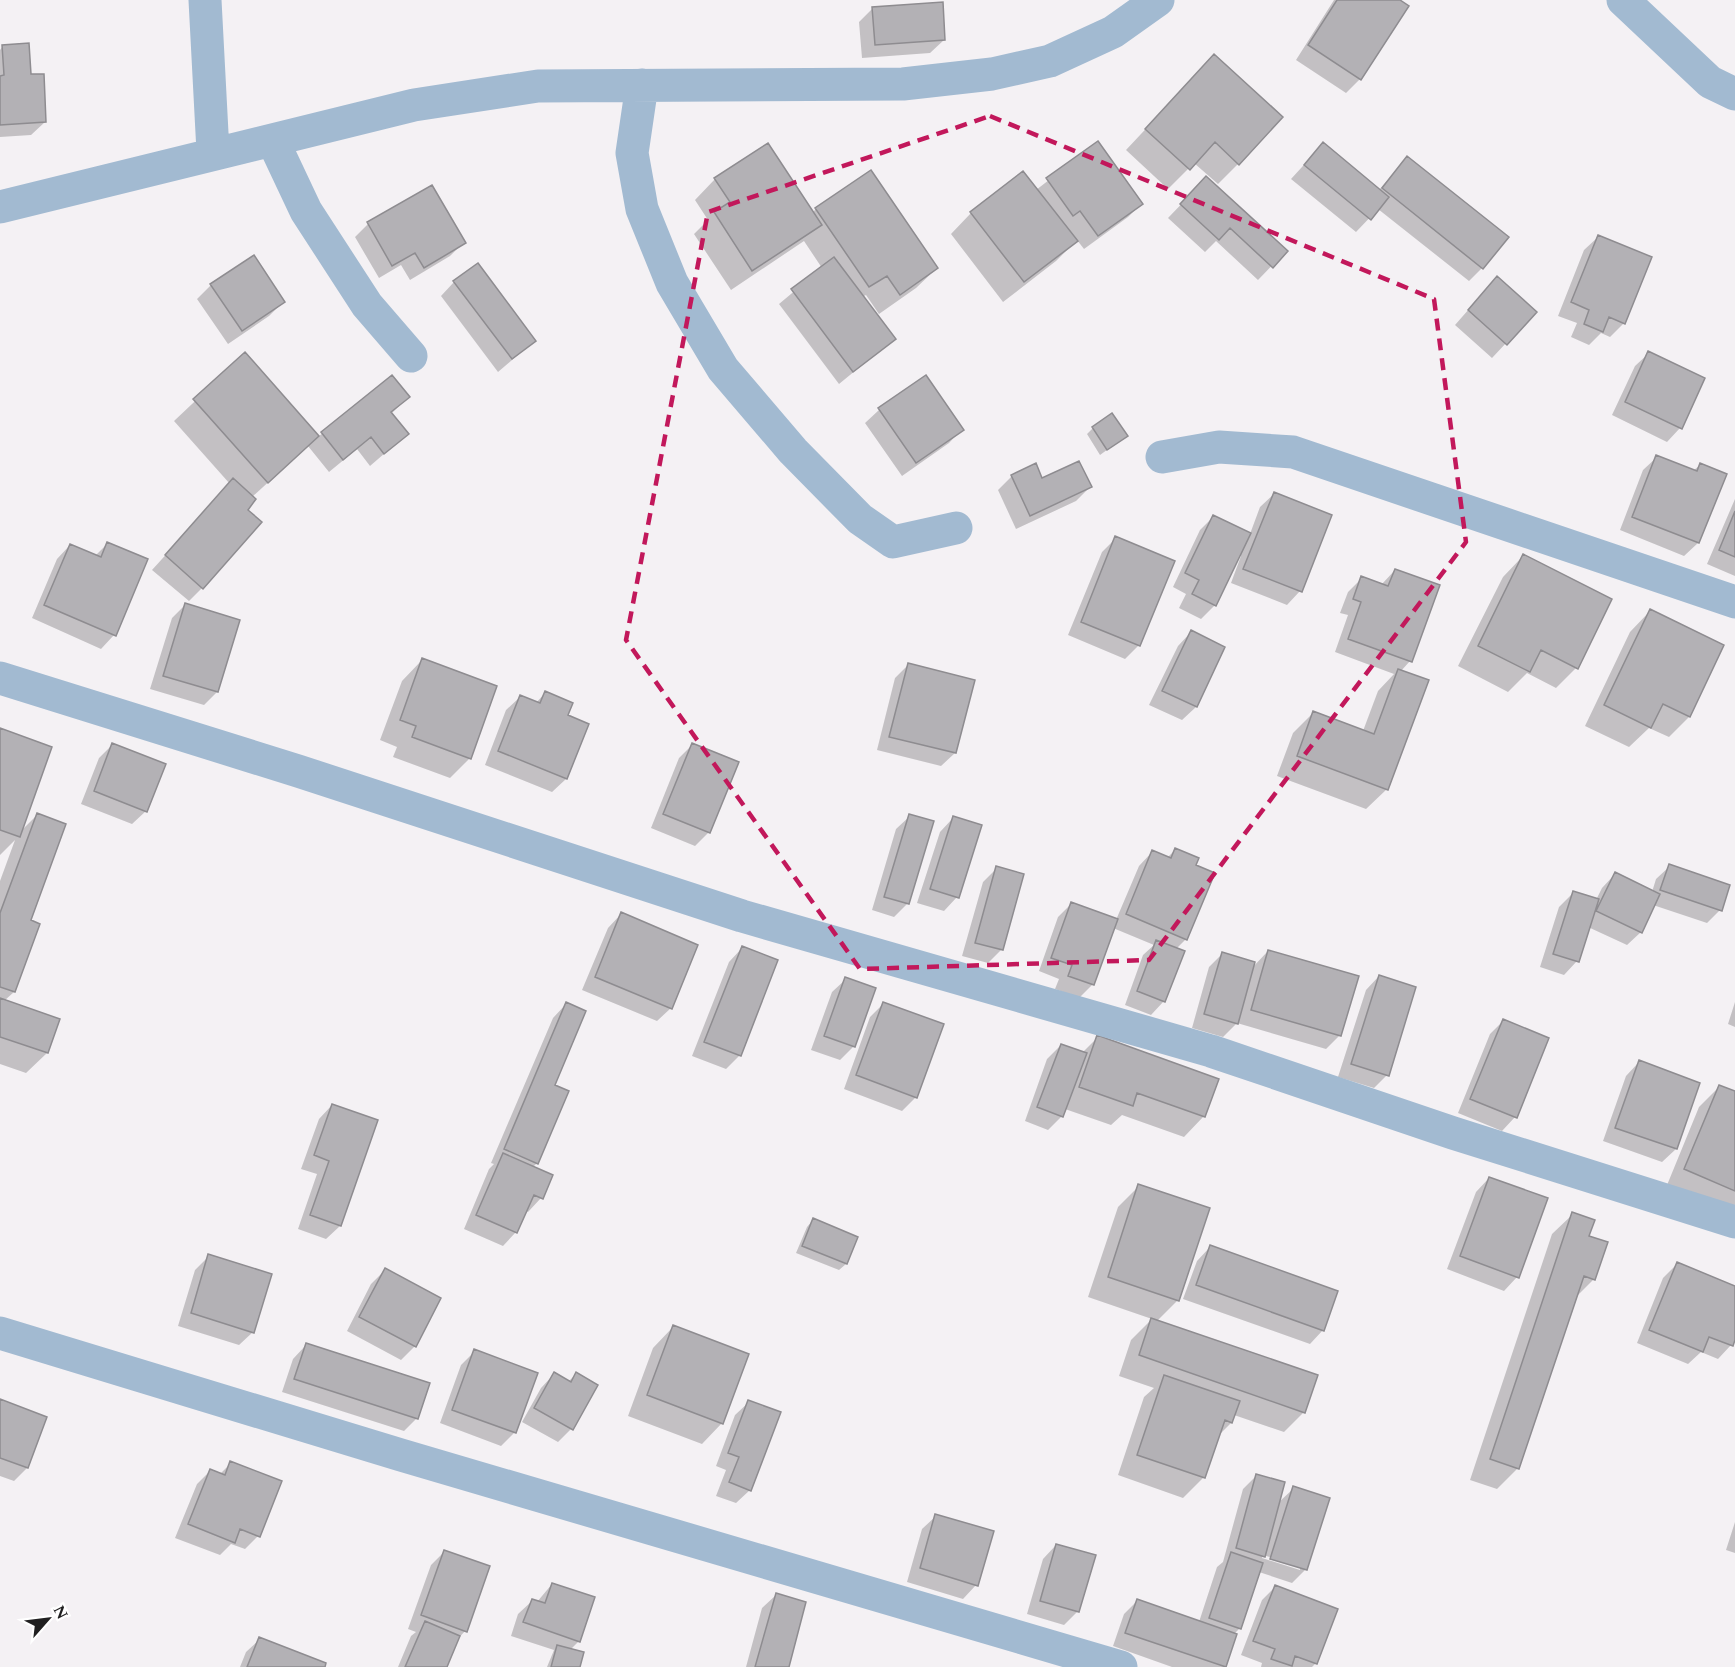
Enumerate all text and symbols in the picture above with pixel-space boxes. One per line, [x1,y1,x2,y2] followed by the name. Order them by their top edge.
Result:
[18,1589,78,1649] north arrow
[47,1601,74,1624] text: N

